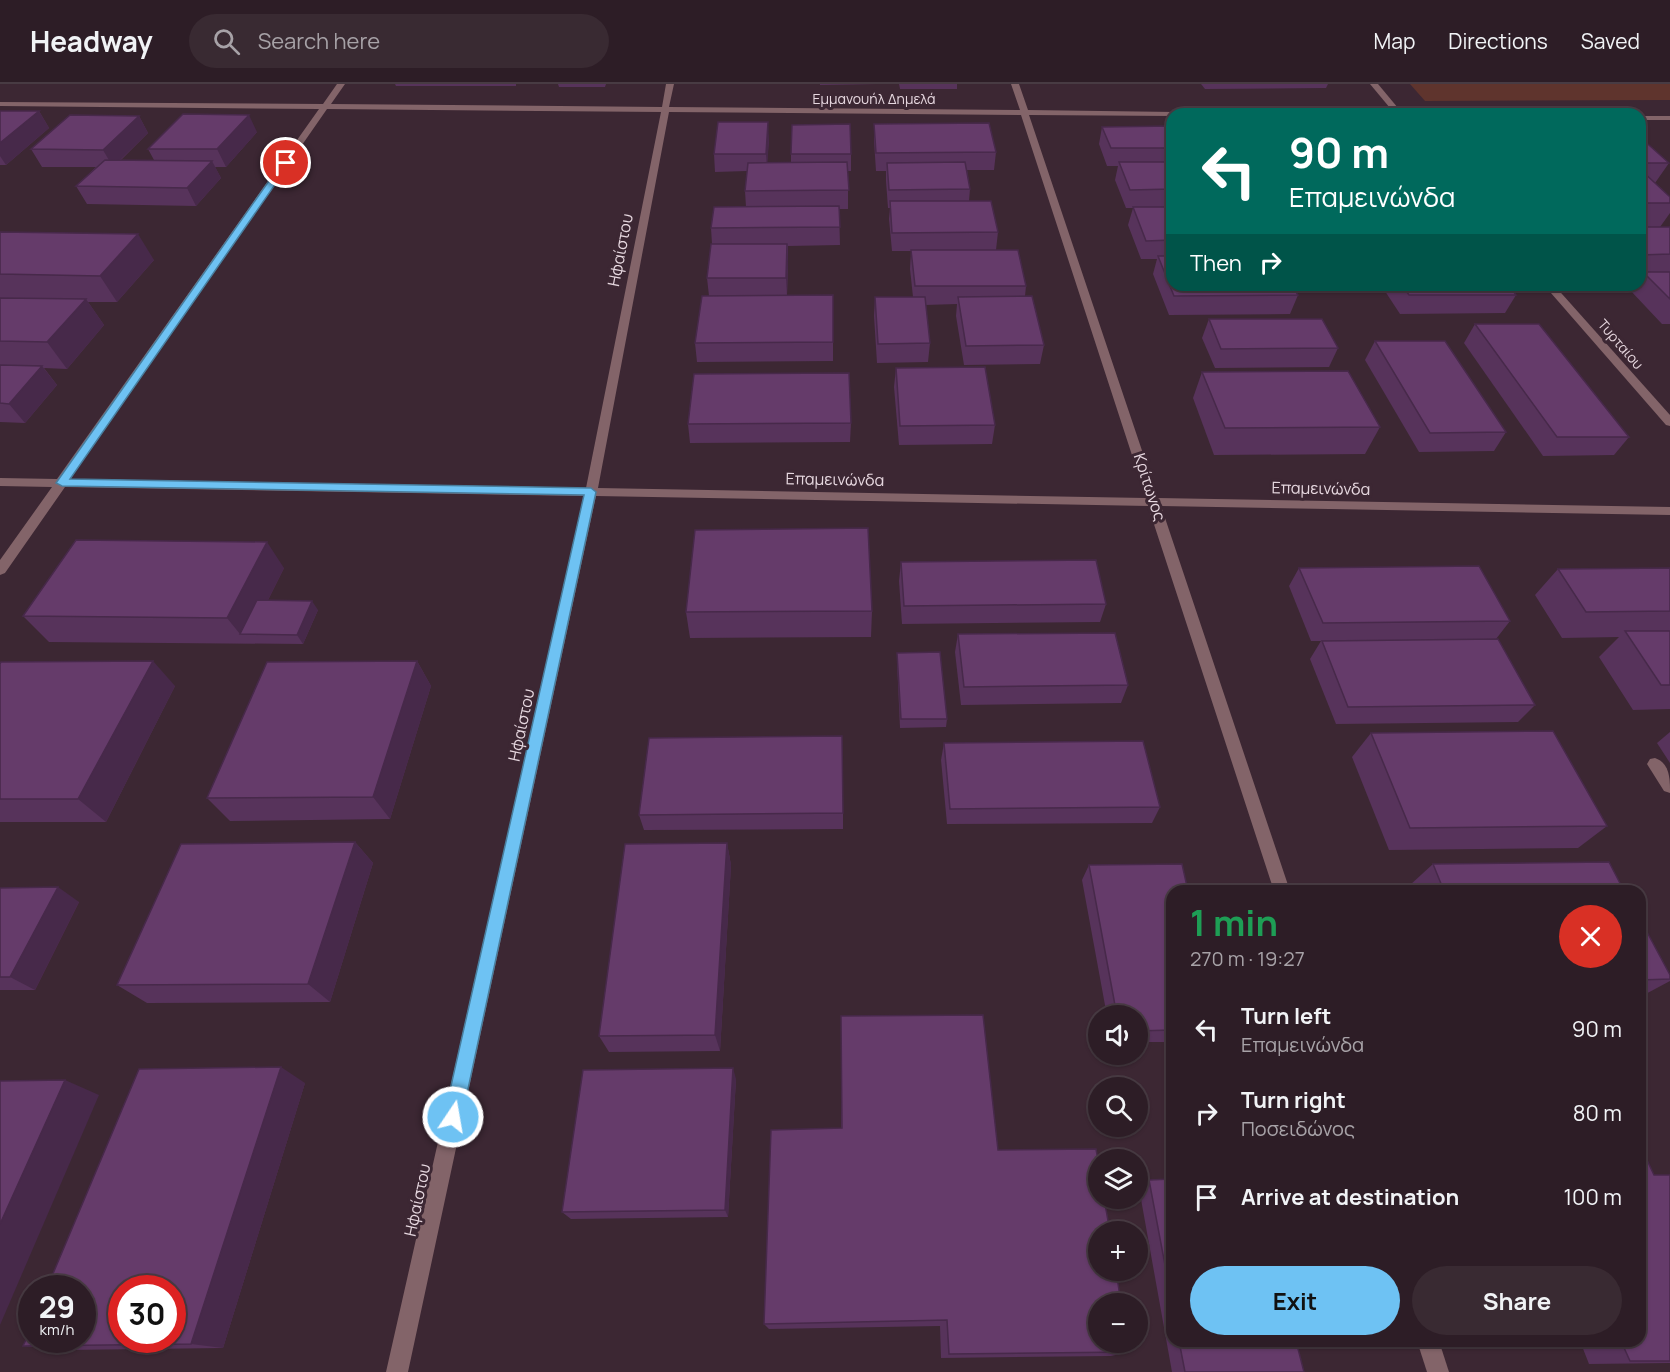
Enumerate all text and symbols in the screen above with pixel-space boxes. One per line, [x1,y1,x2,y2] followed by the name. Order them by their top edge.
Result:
[189,14,609,68] search box
[30,22,153,60] text: Headway
[210,25,243,58] icon: search
[258,26,380,56] text: Search here
[1374,27,1415,55] text: Map
[1448,27,1548,55] text: Directions
[1581,27,1640,55] text: Saved
[813,89,935,108] street label: Εμμανουήλ Δημελά
[1289,123,1389,181] text: 90 m
[1190,132,1268,210] icon: left
[260,137,311,188] pin
[269,146,302,179] icon: arrive
[1289,178,1455,215] text: Επαμεινώνδα
[602,212,638,288] street label: Ηφαίστου
[1254,246,1287,279] icon: right
[1190,248,1242,278] text: Then
[1594,315,1648,373] street label: Τυρταίου
[1129,450,1171,524] street label: Κρίτωνος
[785,467,885,491] street label: Επαμεινώνδα
[1271,476,1371,500] street label: Επαμεινώνδα
[503,687,539,763] street label: Ηφαίστου
[1190,898,1278,947] text: 1 min
[1559,905,1622,968] button: close
[1190,945,1305,972] text: 270 m · 19:27
[1241,1001,1331,1031] text: Turn left
[1088,1005,1148,1353] map controls
[1088,1005,1148,1065] button: sound
[1190,1013,1223,1046] icon: left
[1572,1014,1622,1044] text: 90 m
[1241,1031,1364,1058] text: Επαμεινώνδα
[1088,1077,1148,1137] button: search
[421,1085,485,1149] position arrow
[1241,1085,1346,1115] text: Turn right
[1190,1097,1223,1130] icon: right
[1573,1098,1622,1128] text: 80 m
[1241,1115,1355,1142] text: Ποσειδώνος
[1088,1149,1148,1209] button: layers
[399,1162,435,1238] street label: Ηφαίστου
[1190,1181,1223,1214] icon: arrive
[1241,1182,1459,1212] text: Arrive at destination
[1564,1182,1622,1212] text: 100 m
[1088,1221,1148,1281] button: +
[1190,1266,1400,1335] button: Exit
[1412,1266,1622,1335] button: Share
[108,1275,186,1353] speed limit sign: 30
[39,1286,75,1327] text: 29
[1088,1293,1148,1353] button: −
[40,1319,74,1340] text: km/h

